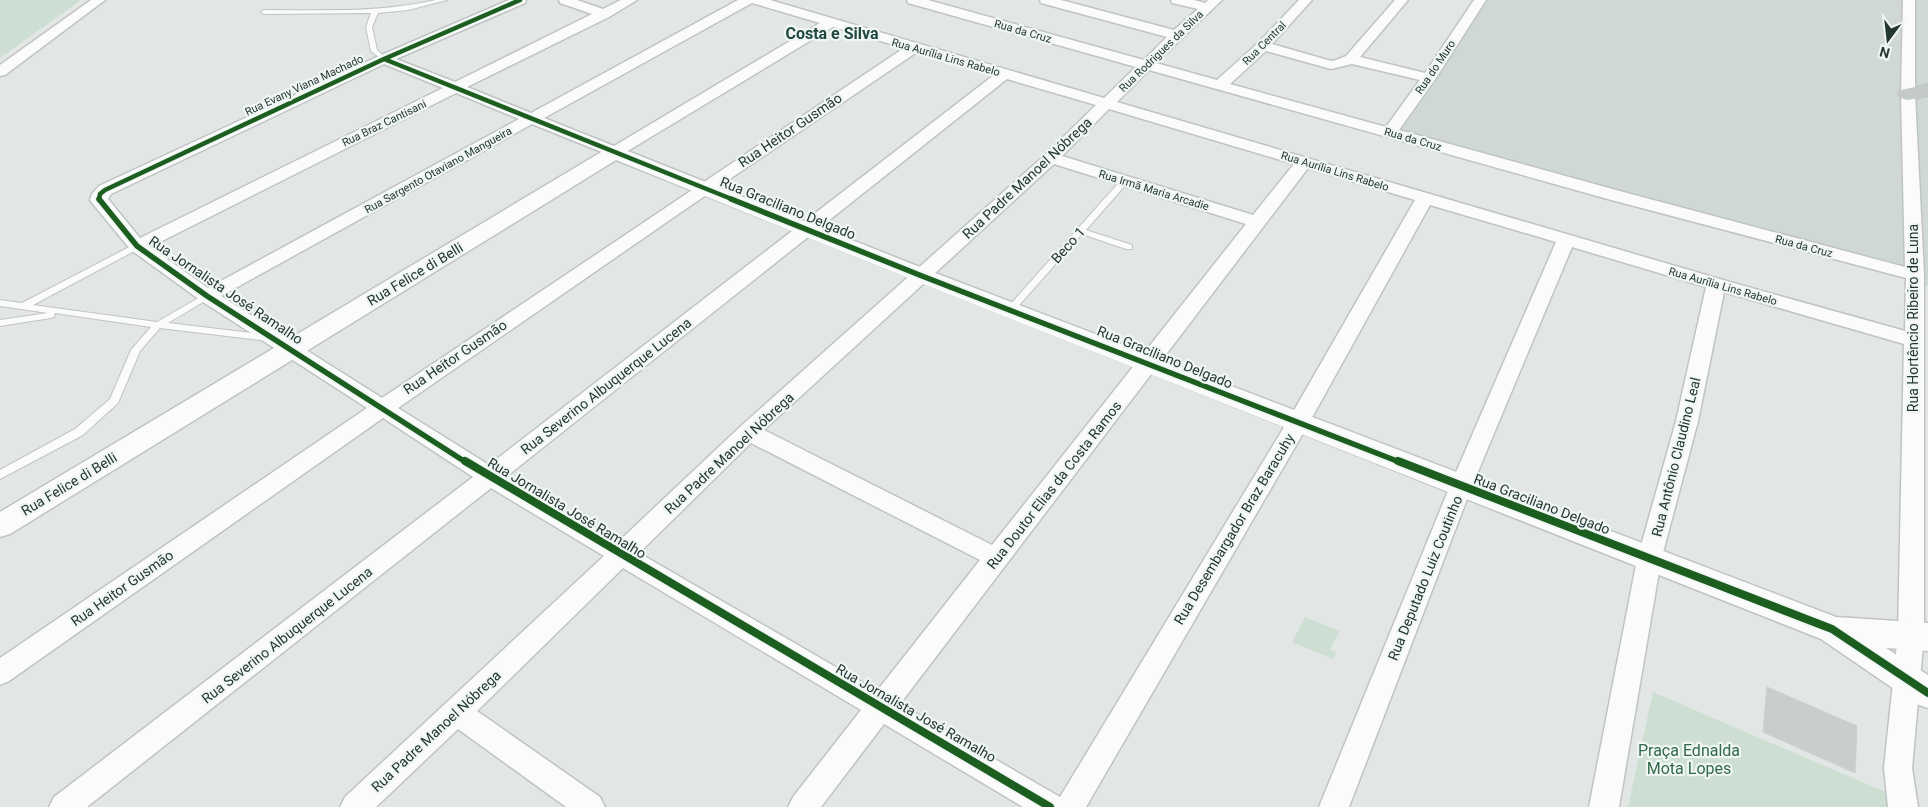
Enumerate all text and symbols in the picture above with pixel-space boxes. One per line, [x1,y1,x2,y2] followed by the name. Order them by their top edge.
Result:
[1117,8,1206,95] street label: Rua Rodrigues da Silva
[1863,15,1913,65] north arrow
[993,17,1053,46] street label: Rua da Cruz
[1240,19,1289,68] street label: Rua Central
[785,24,879,43] district label: Costa e Silva
[890,36,1002,79] street label: Rua Aurília Lins Rabelo
[1413,38,1458,97] street label: Rua do Muro
[1878,44,1891,62] text: N
[243,52,366,119] street label: Rua Evany Viana Machado
[735,89,845,171] street label: Rua Heitor Gusmão
[340,97,428,149] street label: Rua Braz Cantisani
[959,114,1095,242] street label: Rua Padre Manoel Nóbrega
[362,124,514,216] street label: Rua Sargento Otaviano Mangueira
[1383,125,1443,154] street label: Rua da Cruz
[1279,149,1390,194] street label: Rua Aurília Lins Rabelo
[1097,168,1211,213] street label: Rua Irmã Maria Arcadie
[718,173,858,243] street label: Rua Graciliano Delgado
[1048,224,1088,266] street label: Beco 1
[1905,224,1921,412] street label: Rua Hortêncio Ribeiro de Luna
[146,232,306,348] street label: Rua Jornalista José Ramalho
[1774,233,1835,261] street label: Rua da Cruz
[364,239,466,309] street label: Rua Felice di Belli
[1667,265,1779,308] street label: Rua Aurília Lins Rabelo
[518,314,694,458] street label: Rua Severino Albuquerque Lucena
[400,316,510,398] street label: Rua Heitor Gusmão
[1095,322,1235,392] street label: Rua Graciliano Delgado
[1648,376,1704,538] street label: Rua Antônio Claudino Leal
[661,389,797,517] street label: Rua Padre Manoel Nóbrega
[983,398,1125,572] street label: Rua Doutor Elias da Costa Ramos
[1171,430,1298,627] street label: Rua Desembargador Braz Baracuhy
[18,449,120,519] street label: Rua Felice di Belli
[485,454,649,562] street label: Rua Jornalista José Ramalho
[1472,471,1612,537] street label: Rua Graciliano Delgado
[1385,493,1465,663] street label: Rua Deputado Luiz Coutinho
[68,547,176,629] street label: Rua Heitor Gusmão
[199,563,375,707] street label: Rua Severino Albuquerque Lucena
[833,661,999,765] street label: Rua Jornalista José Ramalho
[368,667,504,795] street label: Rua Padre Manoel Nóbrega
[1638,741,1740,778] park label: Praça Ednalda Mota Lopes

